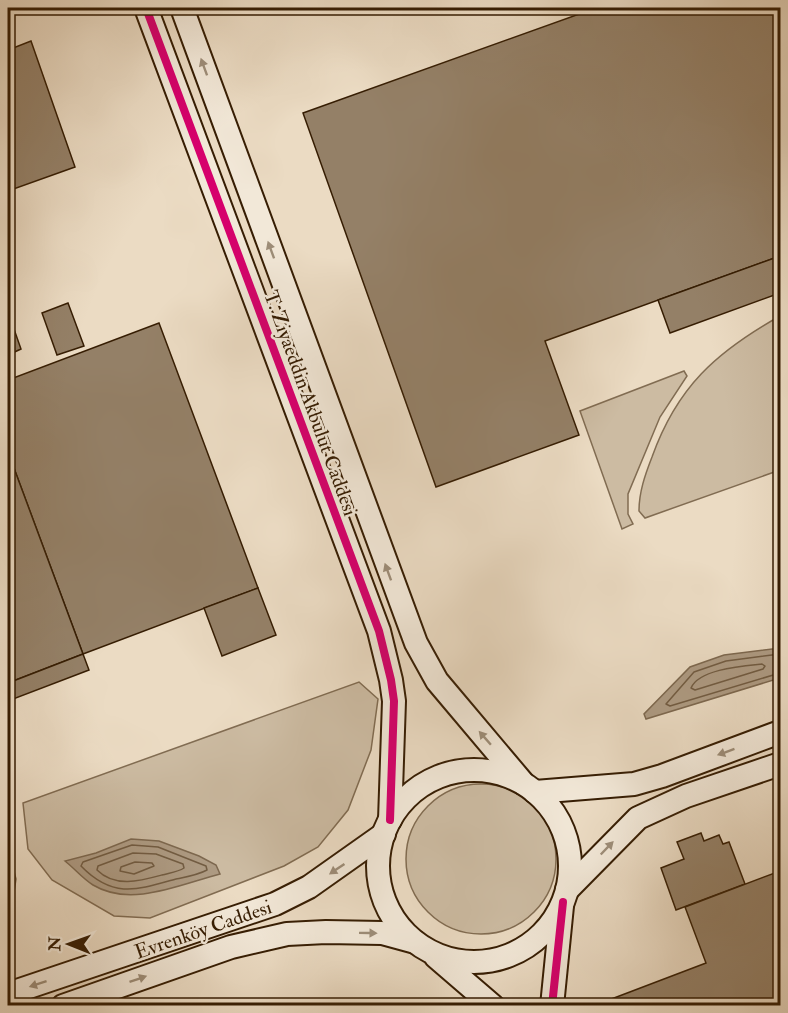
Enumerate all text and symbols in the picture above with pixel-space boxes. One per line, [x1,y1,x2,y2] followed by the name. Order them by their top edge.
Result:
[198,58,208,76] one-way arrow
[265,241,275,259] one-way arrow
[258,287,363,519] street label: T. Ziyaeddin Akbulut Caddesi
[383,562,393,580] one-way arrow
[478,731,492,746] one-way arrow
[716,748,734,758] one-way arrow
[600,841,614,856] one-way arrow
[329,863,345,875] one-way arrow
[131,894,275,965] street label: Evrenköy Caddesi
[39,914,99,974] north arrow
[359,928,378,937] one-way arrow
[45,936,65,952] text: N
[129,974,147,984] one-way arrow
[29,980,47,989] one-way arrow

